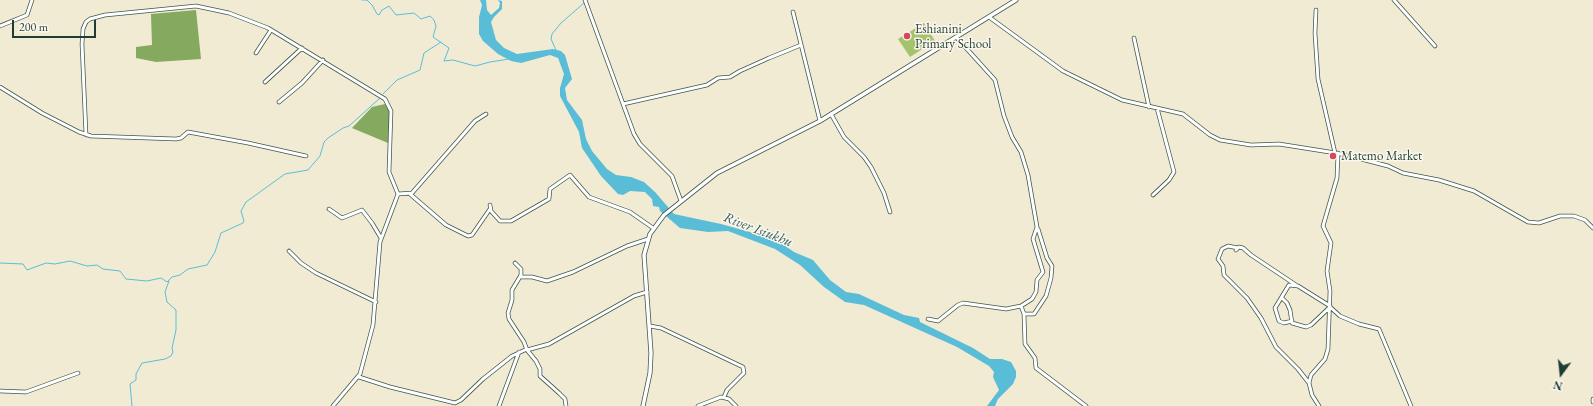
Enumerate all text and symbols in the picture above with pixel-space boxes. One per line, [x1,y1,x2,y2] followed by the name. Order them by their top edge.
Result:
[14,12,98,38] scale bar
[19,19,48,35] text: 200 m
[915,21,991,52] place label: Eshianini Primary School
[902,31,912,41] marker: Eshianini Primary School
[1341,148,1422,164] place label: Matemo Market
[1328,151,1338,161] marker: Matemo Market
[721,209,795,251] water label: River Isiukhu
[1541,354,1581,394] north arrow
[1552,378,1564,394] text: N

